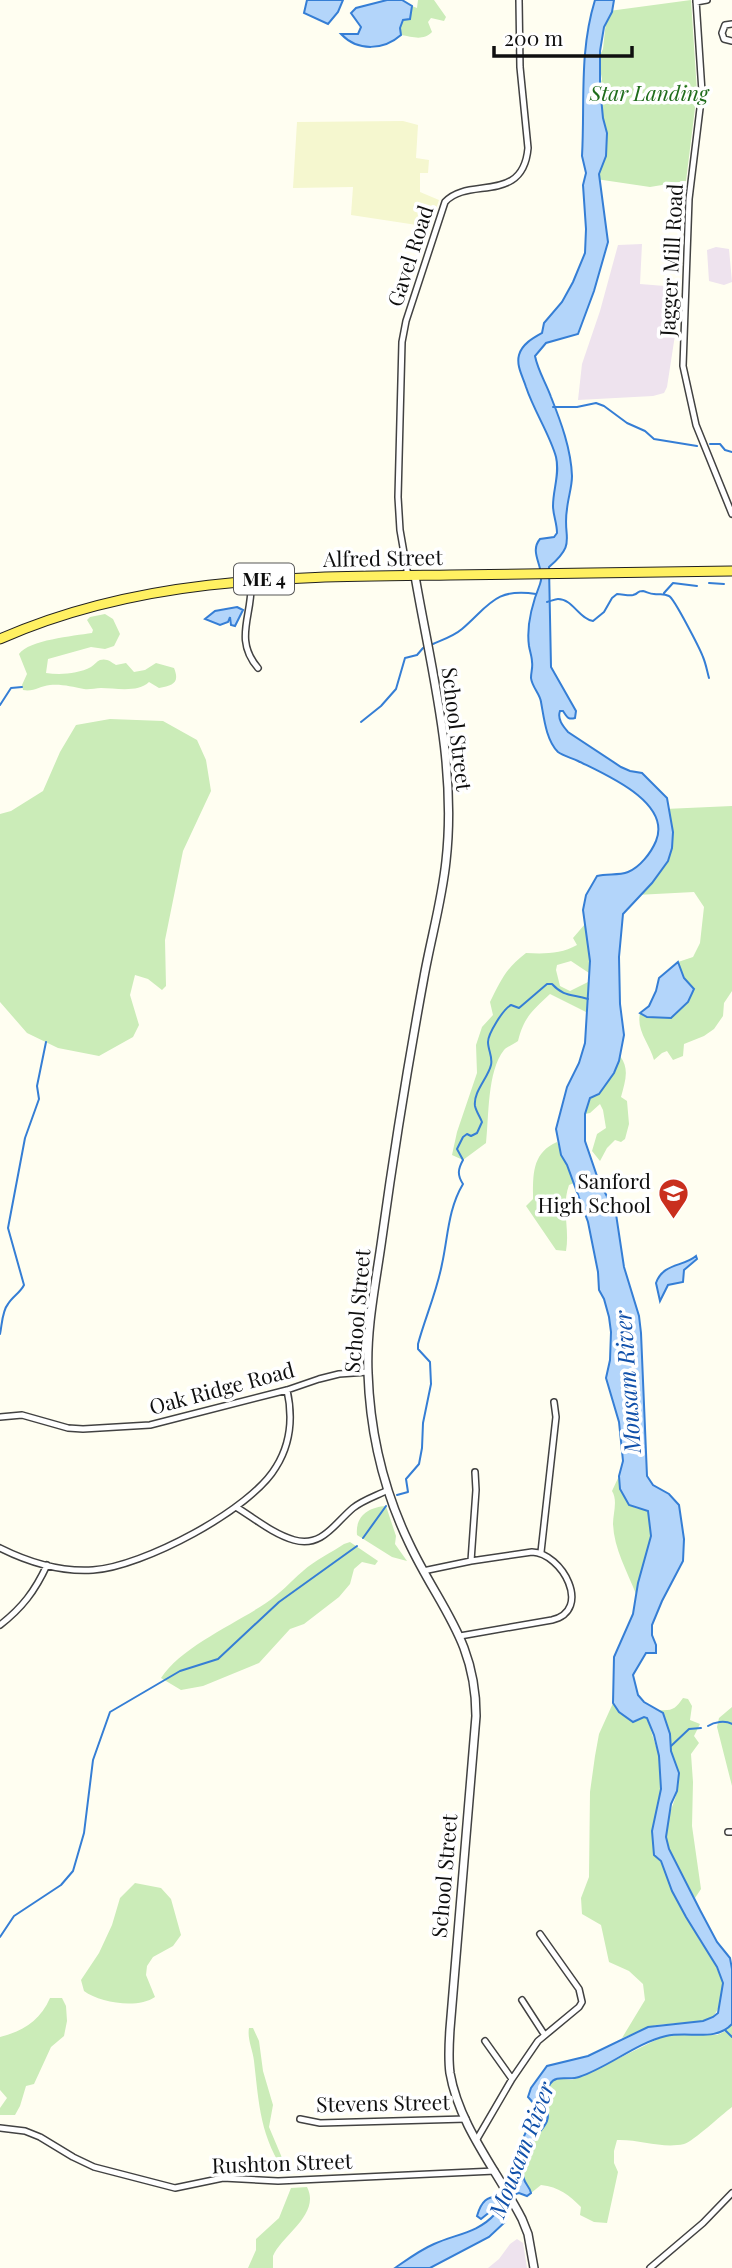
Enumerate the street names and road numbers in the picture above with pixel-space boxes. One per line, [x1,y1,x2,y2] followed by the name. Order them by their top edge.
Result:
[652,183,688,338] street label: Jagger Mill Road
[380,201,439,310] street label: Gavel Road
[322,542,444,572] street label: Alfred Street
[234,564,294,594] road number: ME 4
[437,665,480,793] street label: School Street
[337,1247,375,1374] street label: School Street
[146,1354,297,1420] street label: Oak Ridge Road
[424,1812,462,1939] street label: School Street
[316,2087,451,2117] street label: Stevens Street
[211,2146,353,2178] street label: Rushton Street

